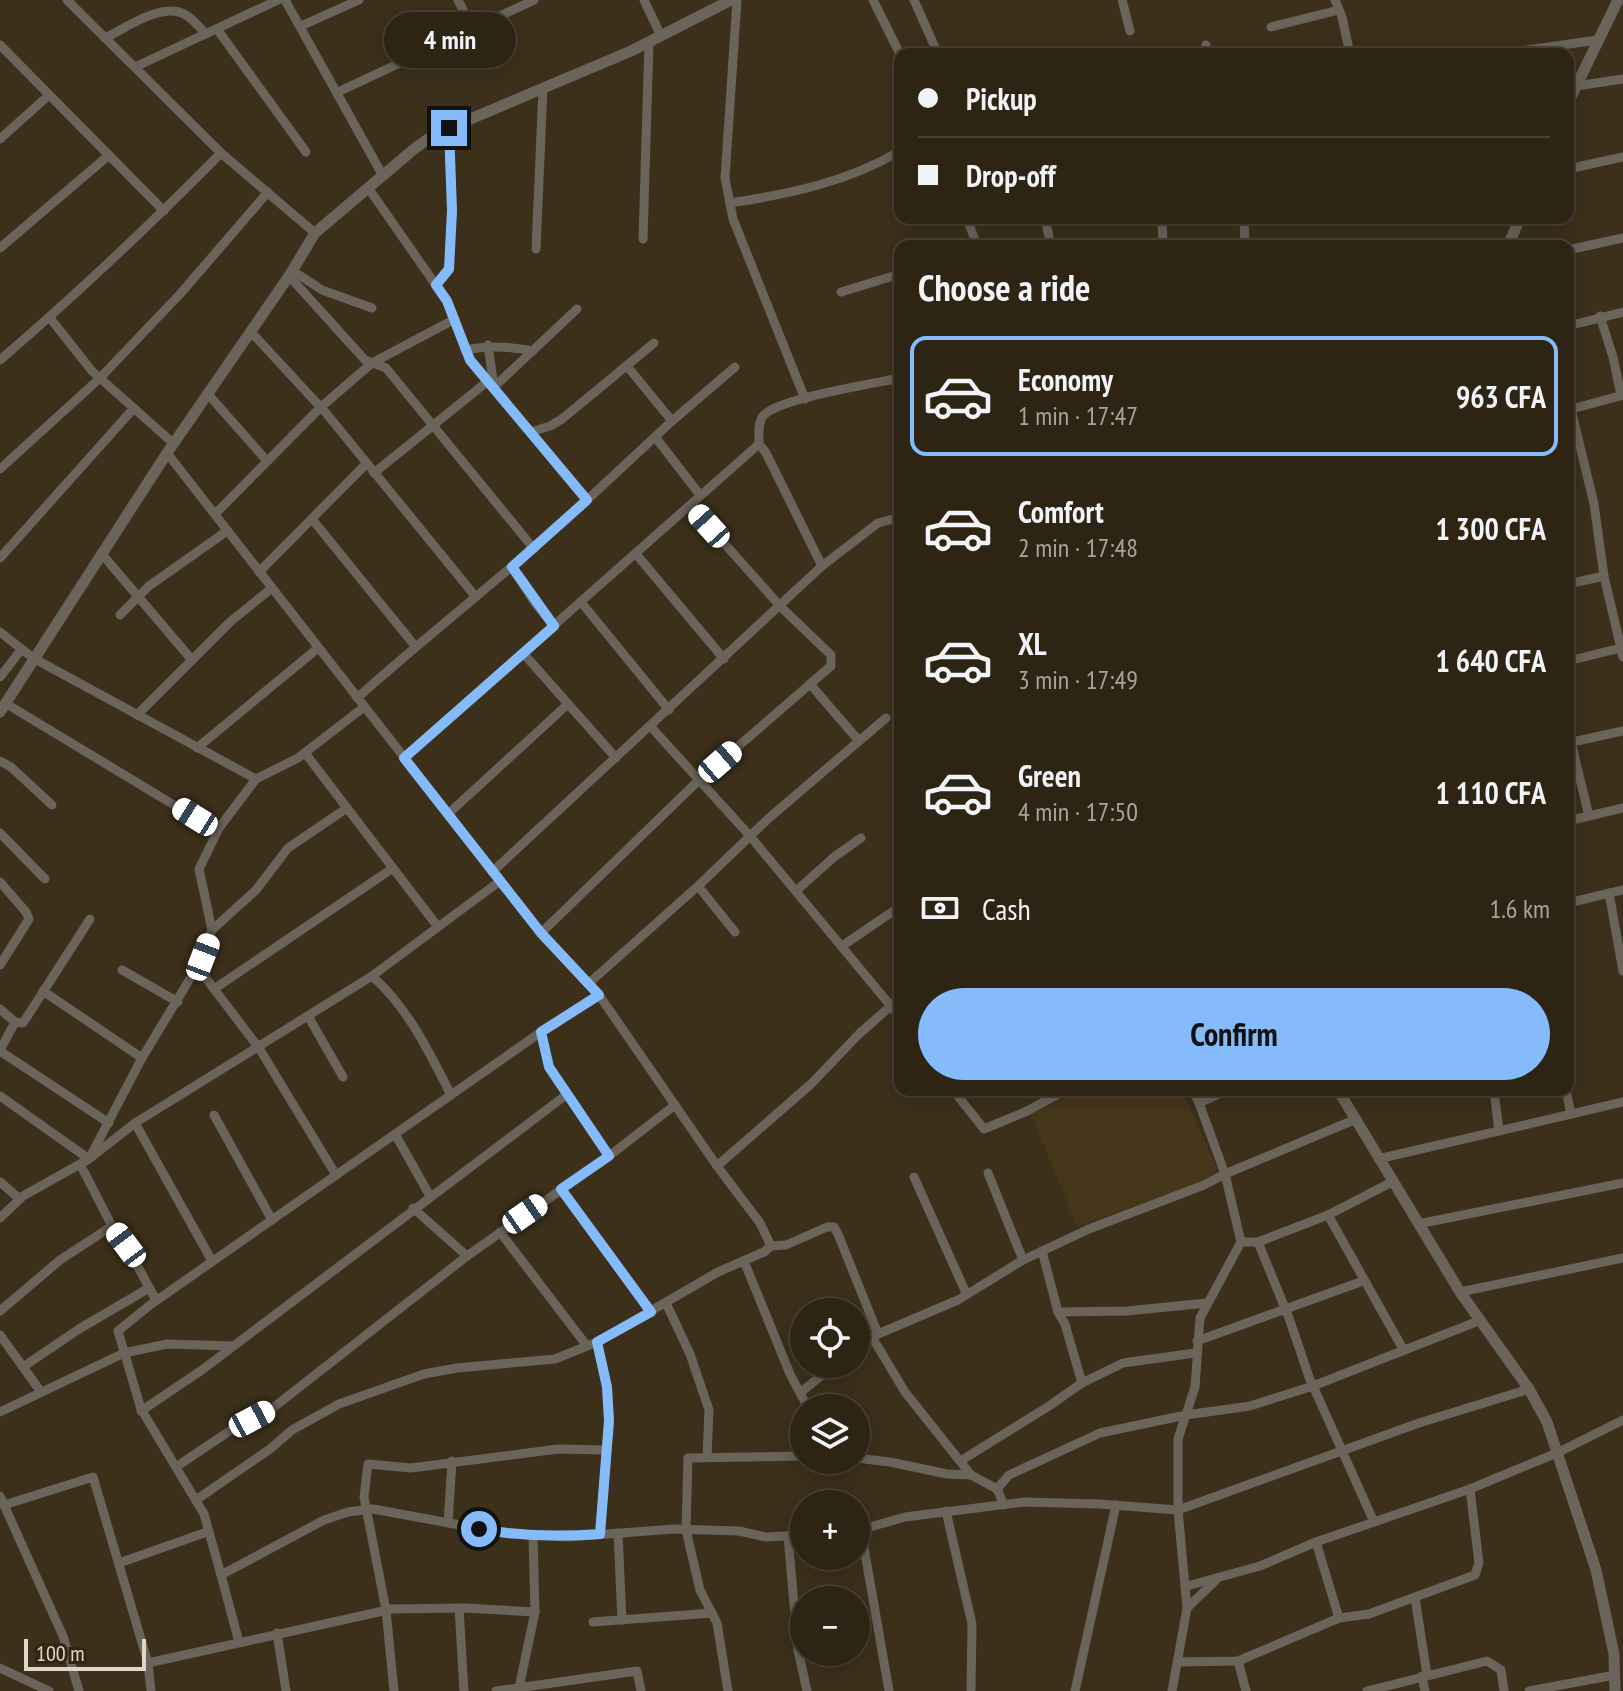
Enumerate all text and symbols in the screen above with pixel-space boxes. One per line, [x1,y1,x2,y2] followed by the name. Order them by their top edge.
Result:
[383,12,515,68] callout: 4 min
[424,23,476,56] text: 4 min
[966,79,1037,118] text: Pickup
[431,110,467,146] route end
[966,156,1056,195] text: Drop-off
[918,264,1090,311] text: Choose a ride
[922,360,994,432] icon: car
[1018,360,1113,399] text: Economy
[1456,377,1546,416] text: 963 CFA
[1018,399,1138,432] text: 1 min · 17:47
[922,492,994,564] icon: car
[1018,492,1104,531] text: Comfort
[684,500,734,552] car
[1435,509,1546,548] text: 1 300 CFA
[1018,531,1138,564] text: 2 min · 17:48
[922,624,994,696] icon: car
[1018,624,1047,663] text: XL
[1435,641,1546,680] text: 1 640 CFA
[1018,663,1138,696] text: 3 min · 17:49
[694,737,746,787] car
[922,756,994,828] icon: car
[1018,756,1081,795] text: Green
[1435,773,1546,812] text: 1 110 CFA
[168,794,222,840] car
[1018,795,1138,828] text: 4 min · 17:50
[918,886,962,930] icon: cash
[982,889,1031,928] text: Cash
[1489,892,1550,925] text: 1.6 km
[183,930,223,984] car
[918,988,1550,1080] button: Confirm
[498,1190,552,1238] car
[102,1219,150,1271] car
[790,1298,870,1666] map controls
[790,1298,870,1378] button: locate
[790,1394,870,1474] button: layers
[225,1397,279,1441] car
[790,1490,870,1570] button: +
[461,1511,497,1547] route start
[790,1586,870,1666] button: −
[24,1635,146,1671] scale bar
[36,1639,85,1667] text: 100 m

